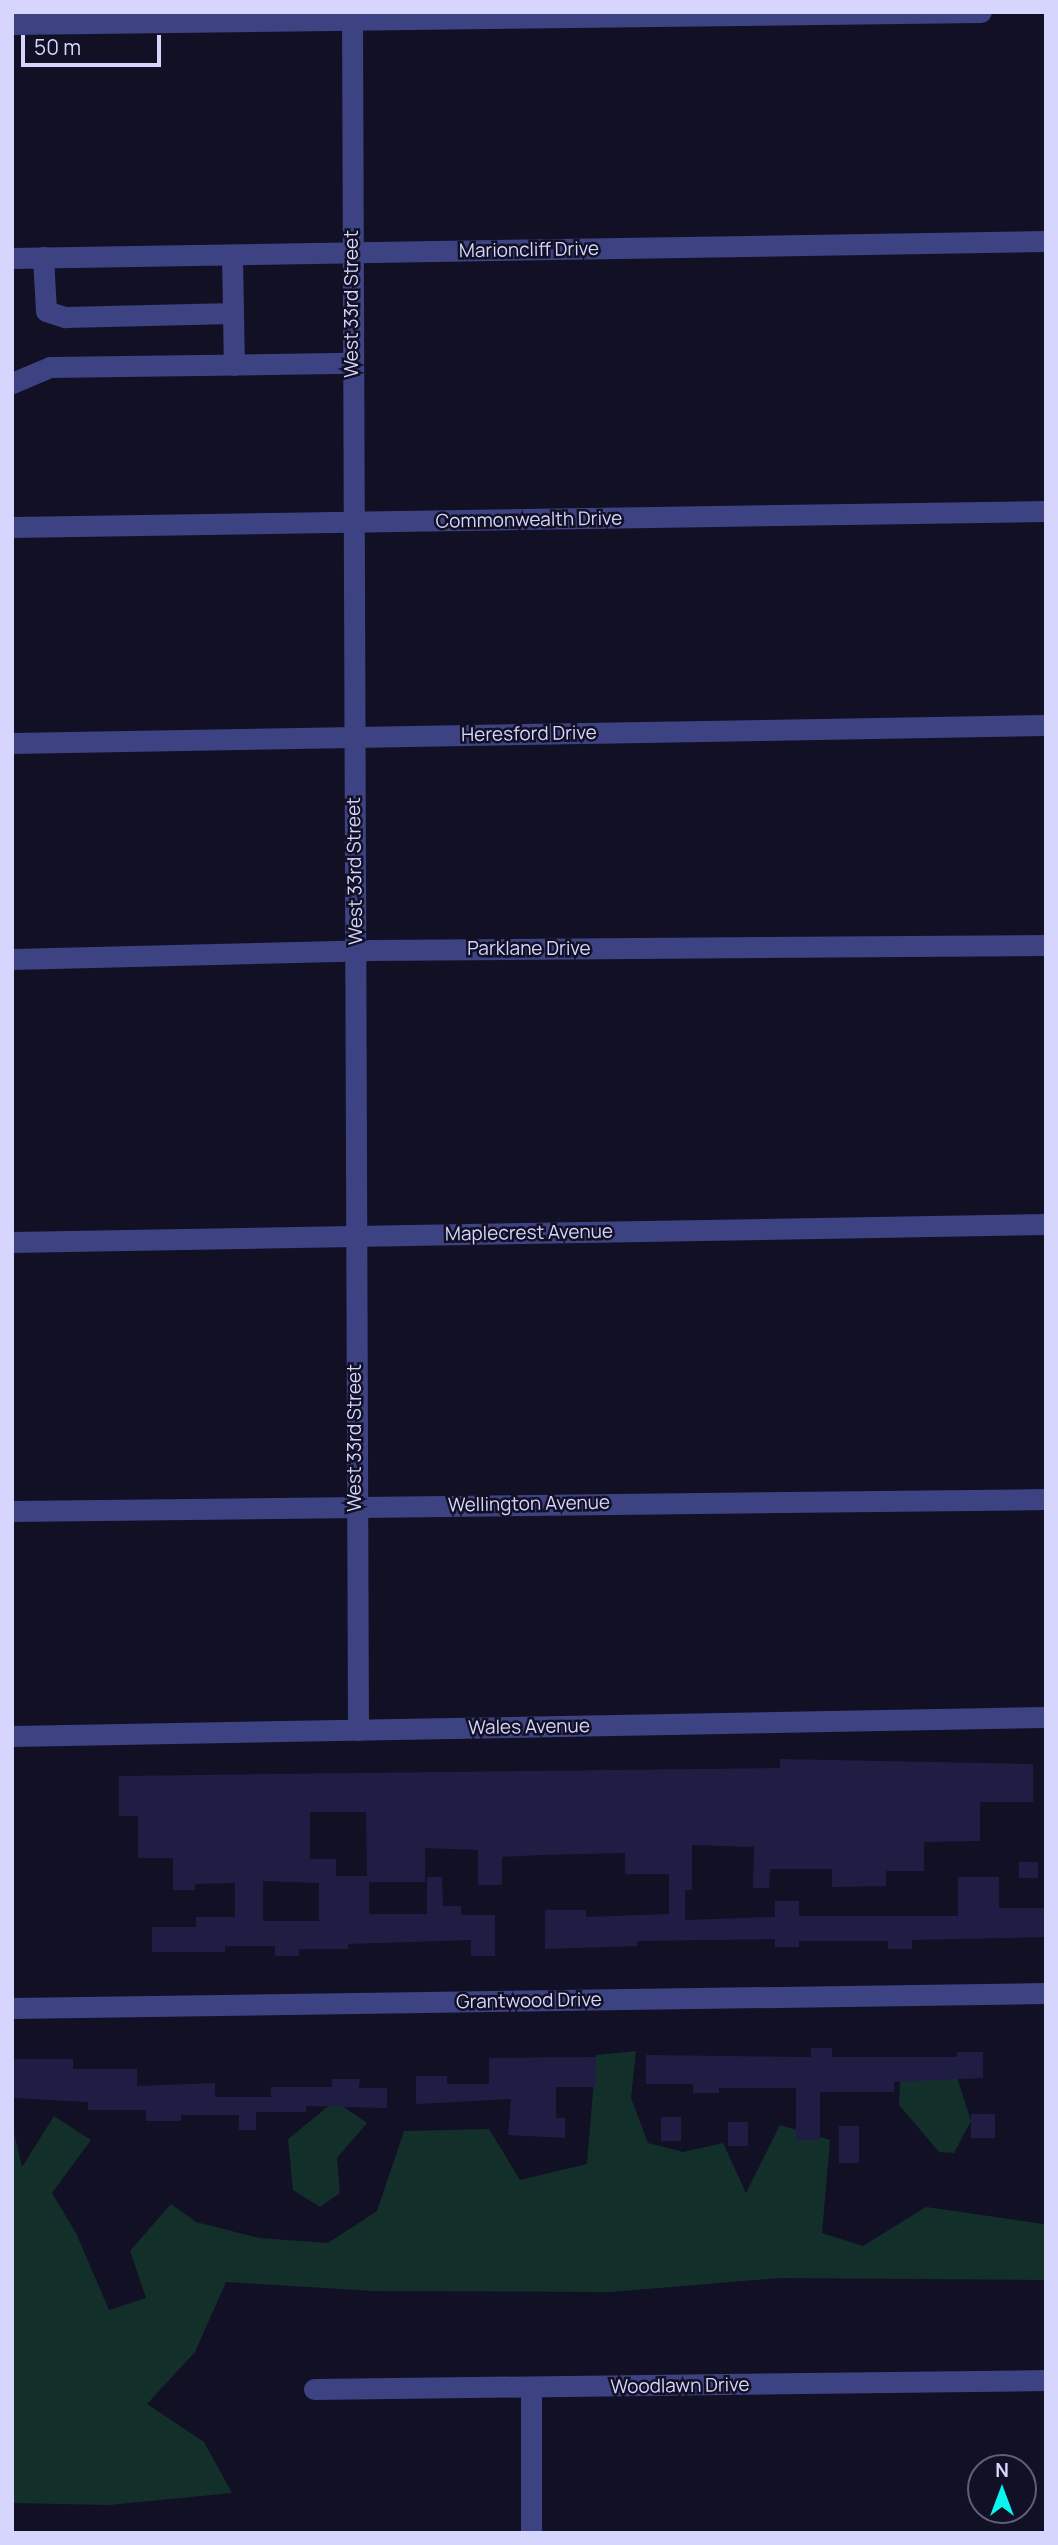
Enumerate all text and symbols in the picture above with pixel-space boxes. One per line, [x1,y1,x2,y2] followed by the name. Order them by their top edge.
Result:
[24,21,164,65] scale bar
[34,33,81,61] text: 50 m
[341,230,363,378] street label: West 33rd Street
[459,237,599,263] street label: Marioncliff Drive
[435,507,623,533] street label: Commonwealth Drive
[461,721,597,747] street label: Heresford Drive
[342,797,368,945] street label: West 33rd Street
[467,938,591,960] street label: Parklane Drive
[445,1220,613,1246] street label: Maplecrest Avenue
[344,1364,366,1512] street label: West 33rd Street
[448,1491,610,1517] street label: Wellington Avenue
[468,1715,590,1739] street label: Wales Avenue
[456,1988,602,2014] street label: Grantwood Drive
[610,2373,750,2399] street label: Woodlawn Drive
[967,2454,1037,2524] north arrow
[995,2457,1009,2483] text: N

